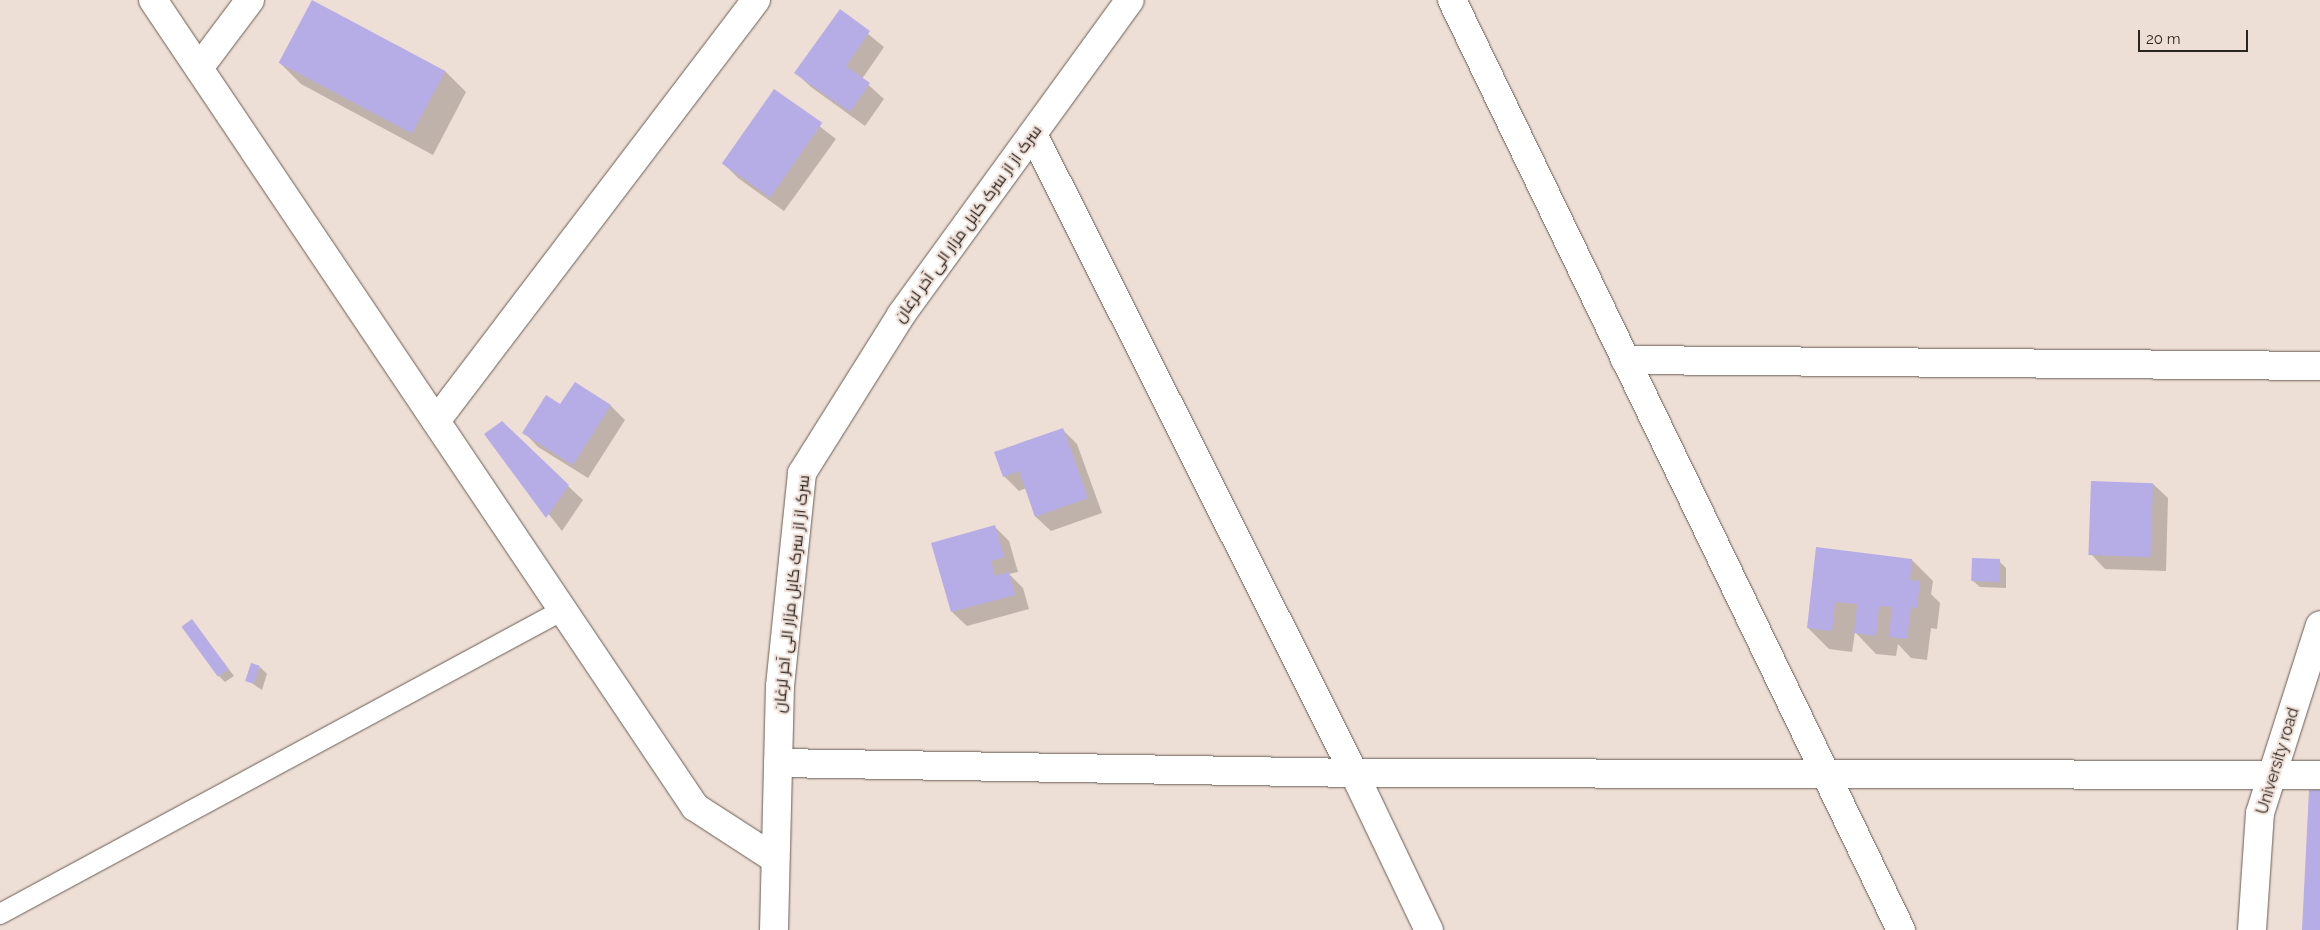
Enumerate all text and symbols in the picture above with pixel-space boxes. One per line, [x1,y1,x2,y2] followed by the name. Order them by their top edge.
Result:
[2140,20,2250,52] scale bar
[2146,30,2181,48] text: 20 m
[890,122,1046,326] street label: سرک از از سرک کابل مزار الی آخر لرغان
[770,474,814,714] street label: سرک از از سرک کابل مزار الی آخر لرغان
[2253,705,2303,817] street label: University road

